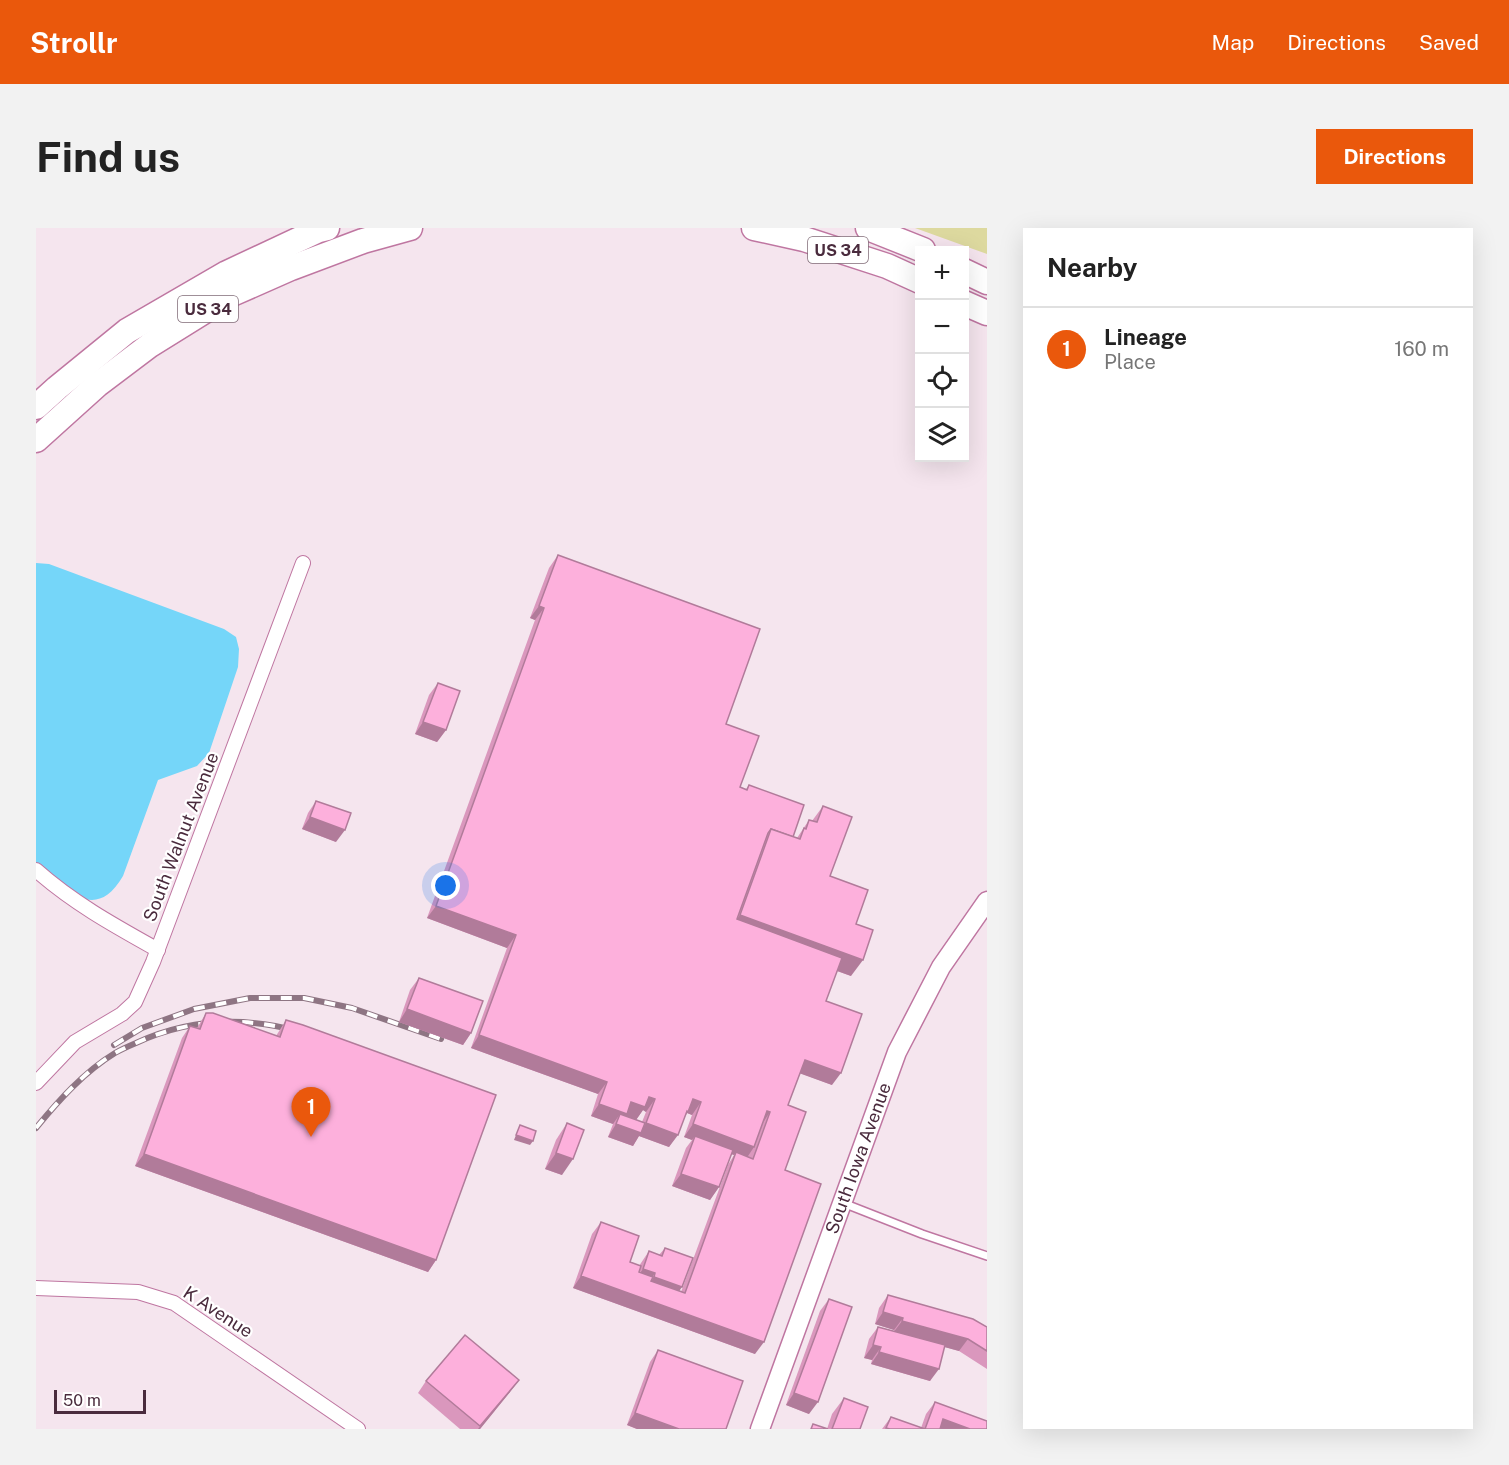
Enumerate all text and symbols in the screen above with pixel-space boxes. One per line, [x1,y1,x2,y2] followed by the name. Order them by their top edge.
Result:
[30,26,118,59] text: Strollr
[1212,30,1254,55] text: Map
[1287,30,1386,55] text: Directions
[1419,30,1479,55] text: Saved
[1316,129,1473,184] button: Directions
[36,132,180,181] text: Find us
[808,237,868,263] road number: US 34
[915,246,969,462] map controls
[915,246,969,300] button: +
[1047,252,1137,283] text: Nearby
[178,296,238,322] road number: US 34
[915,300,969,354] button: −
[1104,324,1187,350] text: Lineage
[1062,337,1071,361] text: 1
[1394,337,1449,361] text: 160 m
[1104,350,1156,374] text: Place
[915,354,969,408] button: locate
[915,408,969,462] button: layers
[139,749,223,924] street label: South Walnut Avenue
[431,871,460,900] your location
[821,1080,895,1237] street label: South Iowa Avenue
[292,1088,330,1137] pin: 1
[180,1281,257,1342] street label: K Avenue
[54,1387,146,1414] scale bar
[63,1391,101,1410] text: 50 m

